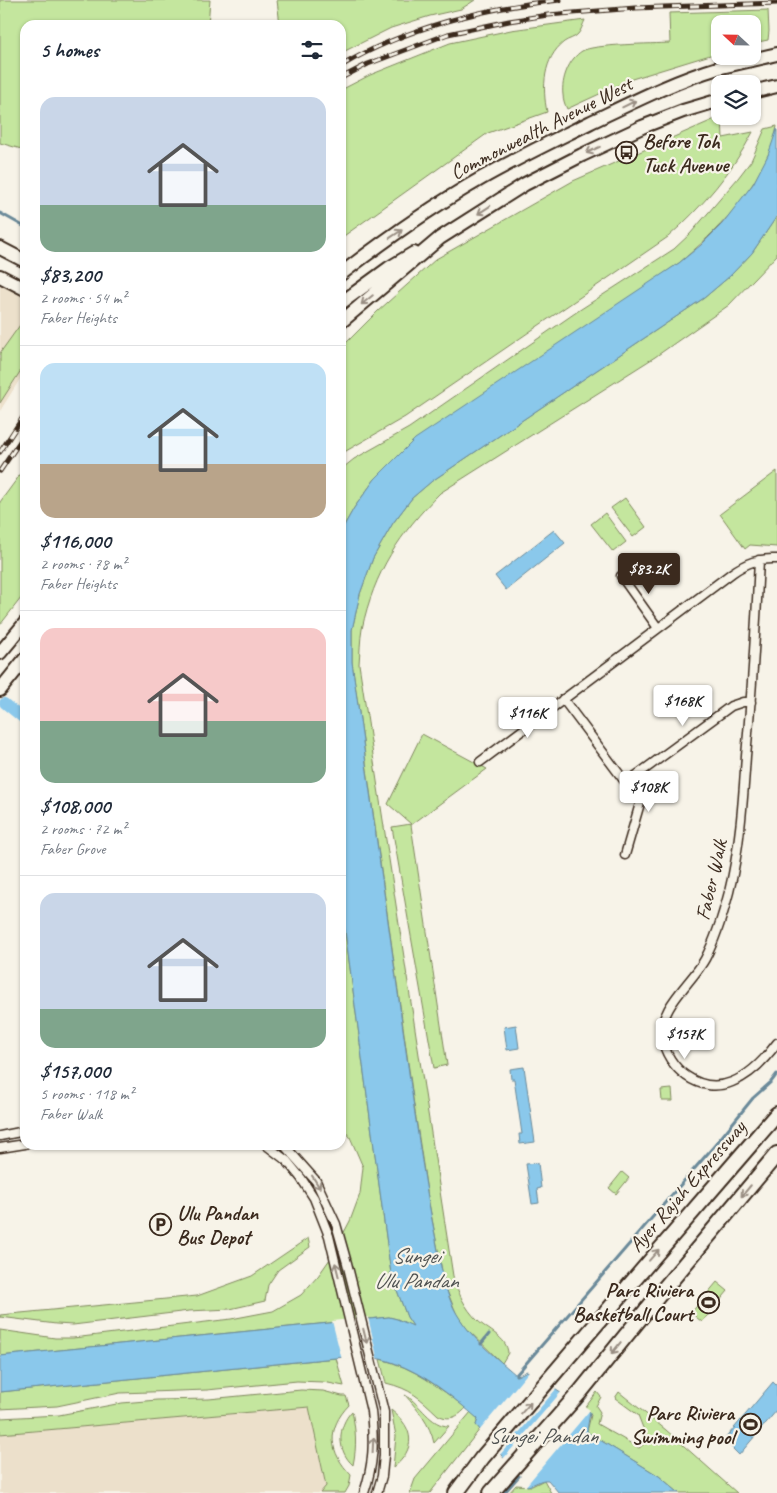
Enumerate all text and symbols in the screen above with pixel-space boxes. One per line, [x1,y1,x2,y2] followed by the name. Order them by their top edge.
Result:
[711,15,761,65] north arrow
[711,15,761,125] map controls
[298,36,326,64] icon: filters
[40,37,99,63] text: 5 homes
[446,70,638,185] street label: Commonwealth Avenue West
[711,75,761,125] button: layers
[621,99,636,109] one-way arrow
[643,128,730,178] place label: Before Toh Tuck Avenue
[138,130,228,220] icon: home
[615,141,639,165] bus stop icon: Before Toh Tuck Avenue
[586,145,601,155] one-way arrow
[477,206,491,216] one-way arrow
[388,229,402,239] one-way arrow
[40,262,101,288] text: $83,200
[40,288,126,308] text: 2 rooms · 54 m²
[361,295,374,306] one-way arrow
[40,308,117,328] text: Faber Heights
[138,395,228,485] icon: home
[40,528,111,554] text: $116,000
[608,552,690,595] pin: $83.2K
[40,554,126,574] text: 2 rooms · 78 m²
[629,559,669,579] text: $83.2K
[40,574,117,594] text: Faber Heights
[138,660,228,750] icon: home
[648,684,718,727] pin: $168K
[664,691,702,711] text: $168K
[493,696,563,739] pin: $116K
[509,703,547,723] text: $116K
[614,770,684,813] pin: $108K
[631,777,667,797] text: $108K
[40,793,110,819] text: $108,000
[40,819,126,839] text: 2 rooms · 72 m²
[689,835,733,923] street label: Faber Walk
[40,839,105,859] text: Faber Grove
[138,925,228,1015] icon: home
[650,1018,720,1060] pin: $157K
[667,1024,703,1044] text: $157K
[40,1058,110,1084] text: $157,000
[40,1084,134,1104] text: 5 rooms · 118 m²
[40,1104,102,1124] text: Faber Walk
[623,1114,752,1257] street label: Ayer Rajah Expressway
[311,1174,321,1188] one-way arrow
[740,1184,751,1197] one-way arrow
[177,1200,260,1250] place label: Ulu Pandan Bus Depot
[149,1213,173,1237] parking icon: Ulu Pandan Bus Depot
[374,1242,460,1295] water label: Sungei Ulu Pandan
[649,1249,660,1262] one-way arrow
[332,1262,341,1278] one-way arrow
[573,1277,696,1327] place label: Parc Riviera Basketball Court
[697,1290,721,1314] sports icon: Parc Riviera Basketball Court
[361,1327,370,1343] one-way arrow
[611,1341,622,1354] one-way arrow
[631,1400,738,1450] place label: Parc Riviera Swimming pool
[520,1402,531,1415] one-way arrow
[738,1413,762,1437] sports icon: Parc Riviera Swimming pool
[489,1422,600,1450] water label: Sungei Pandan
[368,1438,377,1454] one-way arrow

